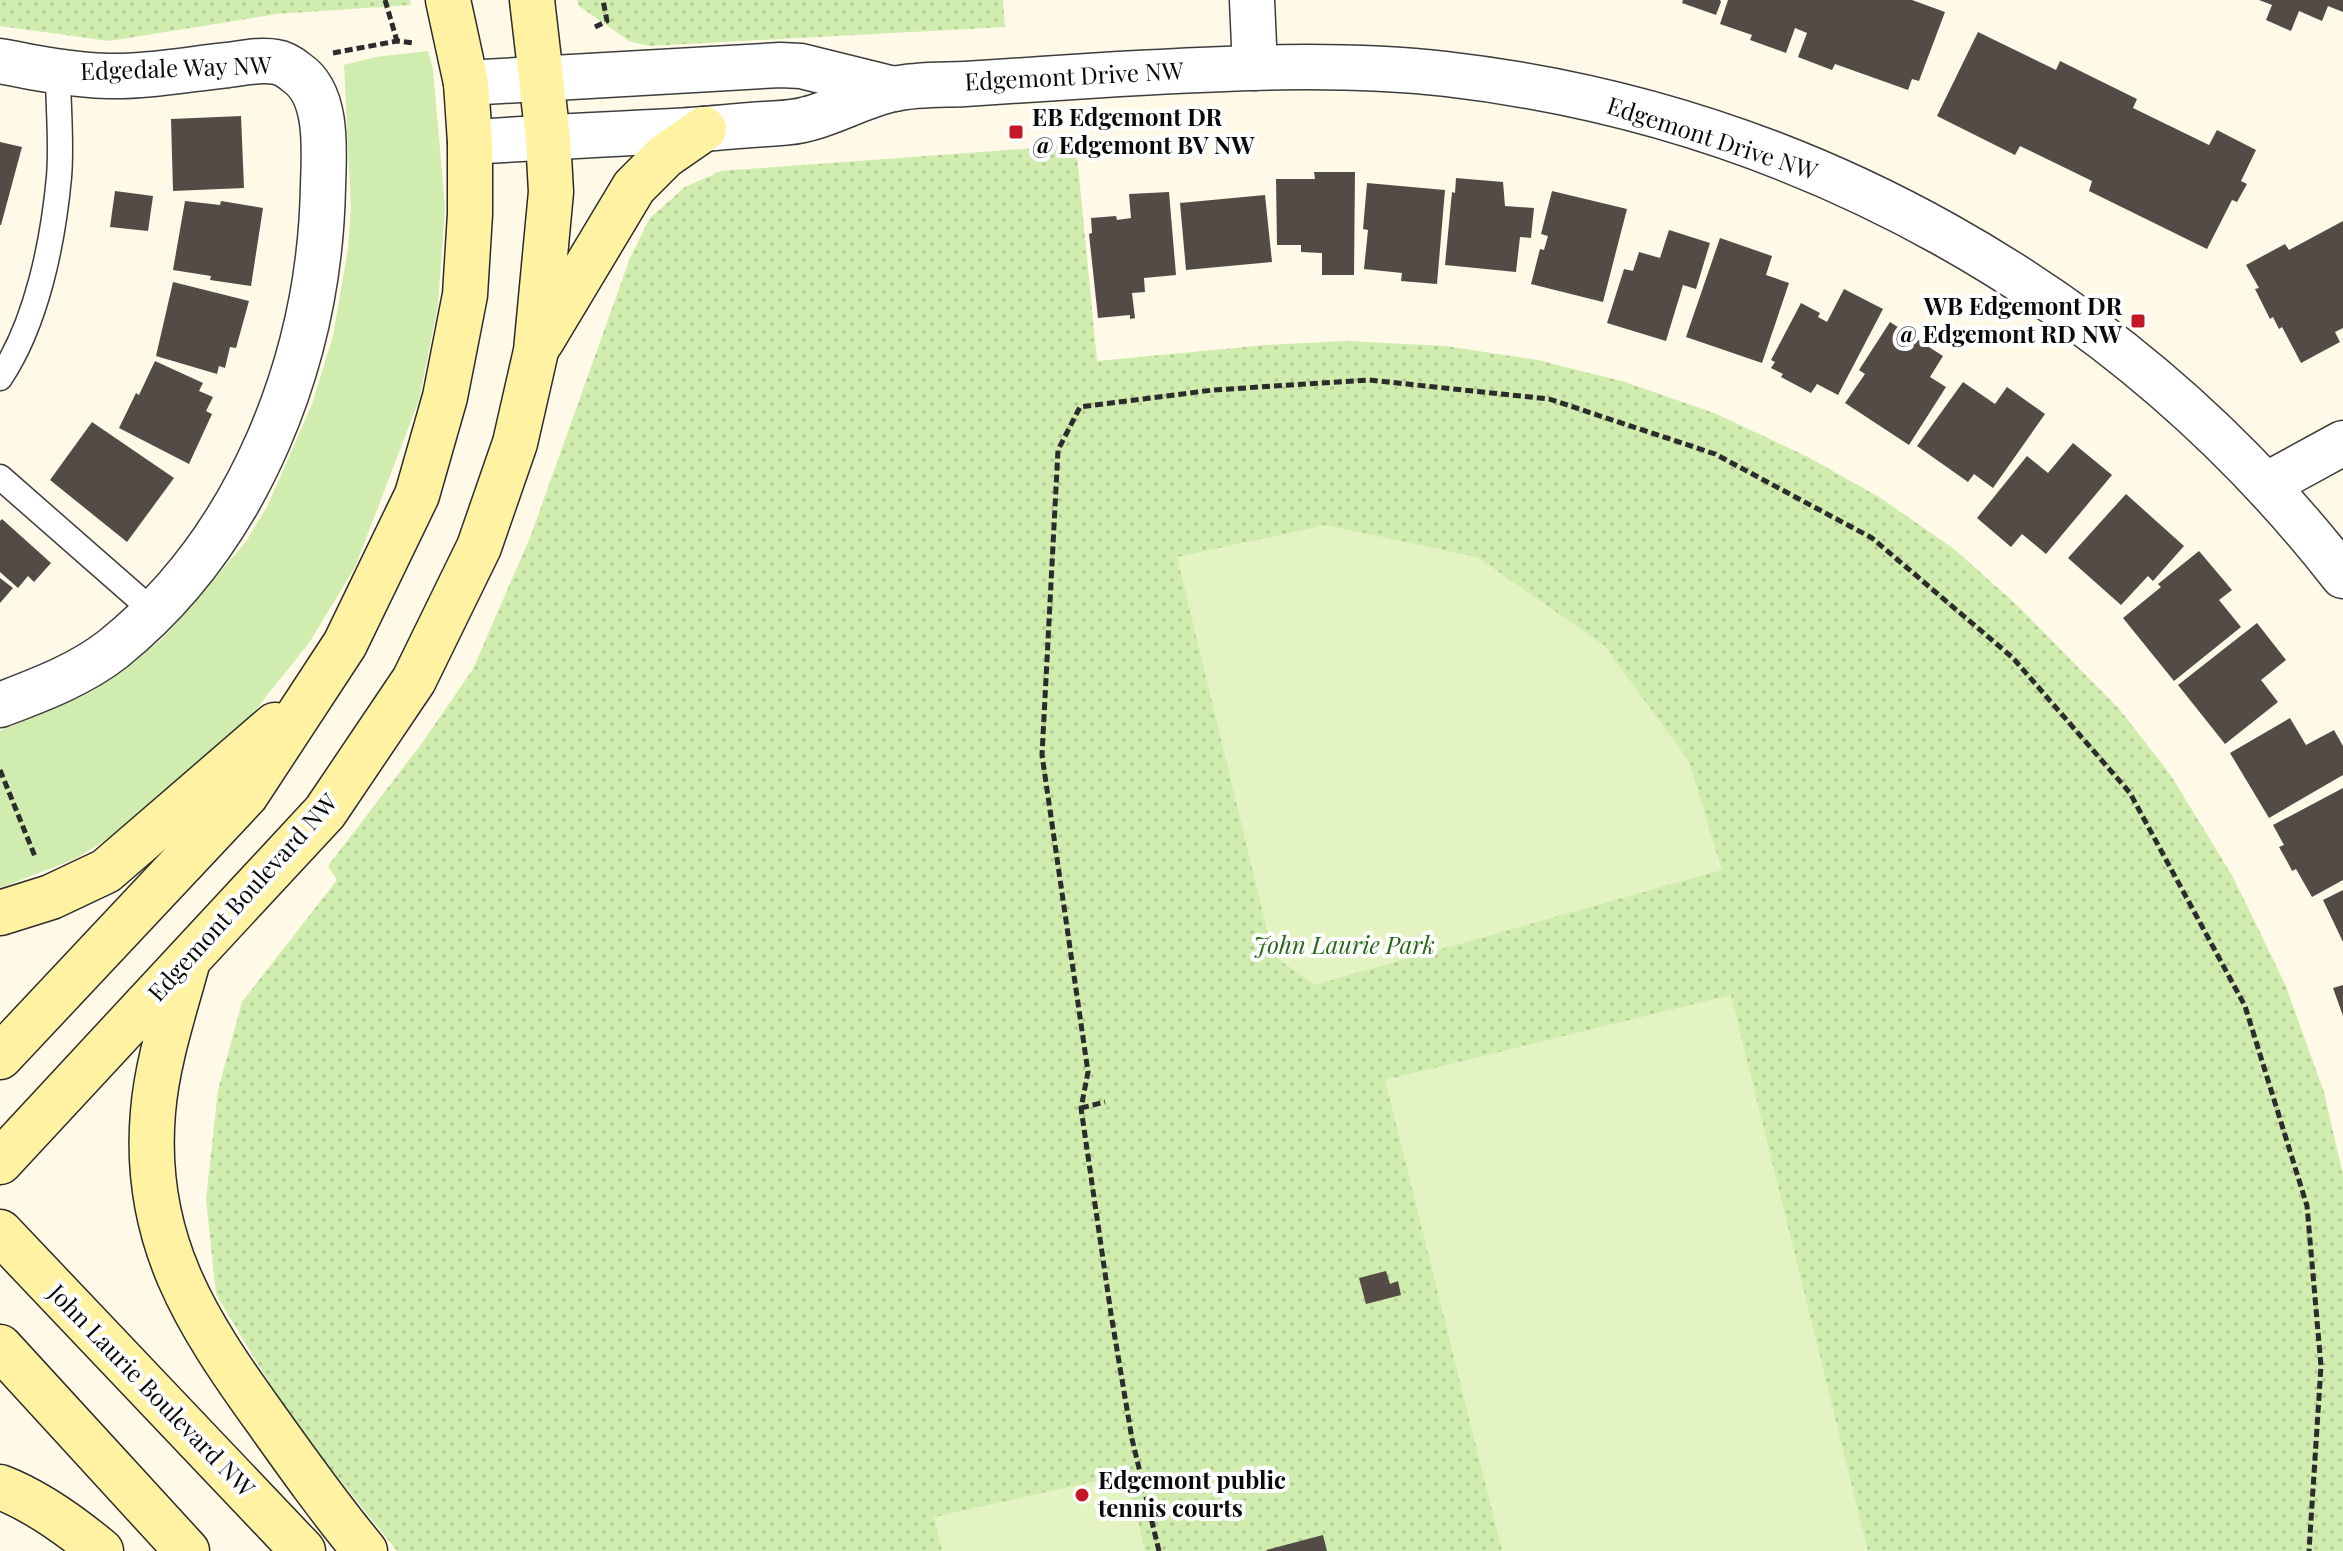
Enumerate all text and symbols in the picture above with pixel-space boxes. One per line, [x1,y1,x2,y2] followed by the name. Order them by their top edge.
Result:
[80,48,272,86] street label: Edgedale Way NW
[964,53,1185,97] street label: Edgemont Drive NW
[1603,88,1822,186] street label: Edgemont Drive NW
[1032,100,1255,160] place label: EB Edgemont DR @ Edgemont BV NW
[1007,123,1025,141] marker: EB Edgemont DR @ Edgemont BV NW
[1896,289,2123,349] place label: WB Edgemont DR @ Edgemont RD NW
[2129,312,2147,330] marker: WB Edgemont DR @ Edgemont RD NW
[140,786,344,1007] street label: Edgemont Boulevard NW
[1253,928,1435,960] park label: John Laurie Park
[42,1276,263,1503] street label: John Laurie Boulevard NW
[1097,1463,1286,1523] place label: Edgemont public tennis courts
[1073,1486,1091,1504] marker: Edgemont public tennis courts

